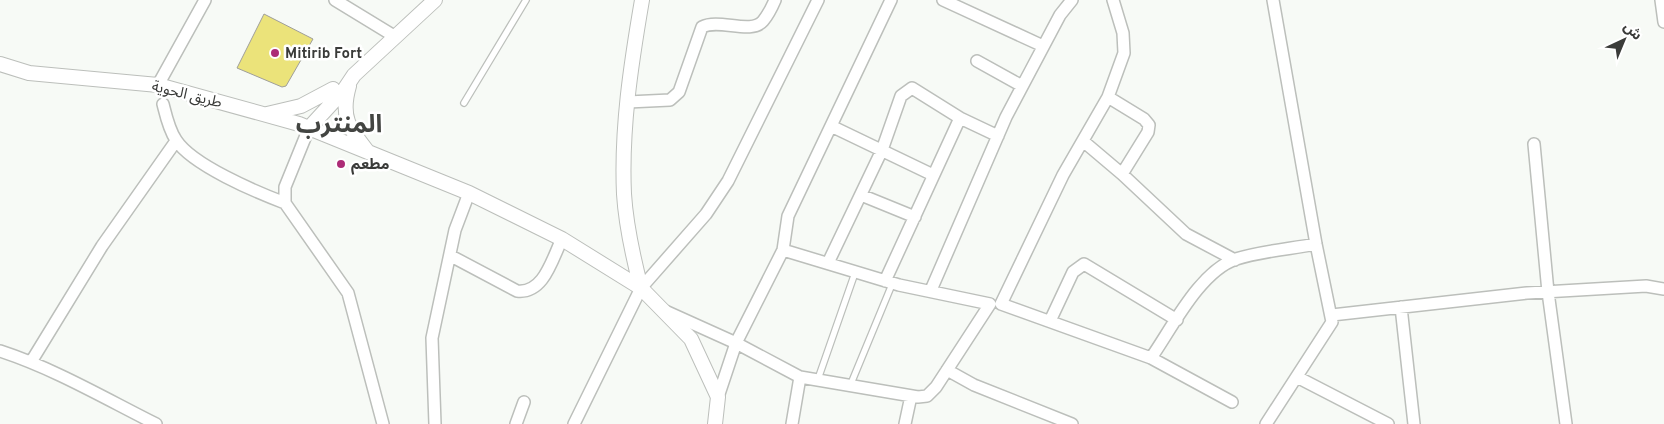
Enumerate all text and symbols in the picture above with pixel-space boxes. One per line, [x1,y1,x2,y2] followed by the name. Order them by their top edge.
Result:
[1599,15,1649,65] north arrow
[1619,19,1645,45] text: ش
[285,45,362,64] place label: Mitirib Fort
[269,47,281,59] marker: Mitirib Fort
[150,78,224,113] street label: طريق الحوية
[296,110,382,142] district label: المنترب
[351,156,389,175] place label: مطعم
[335,158,347,170] marker: مطعم

